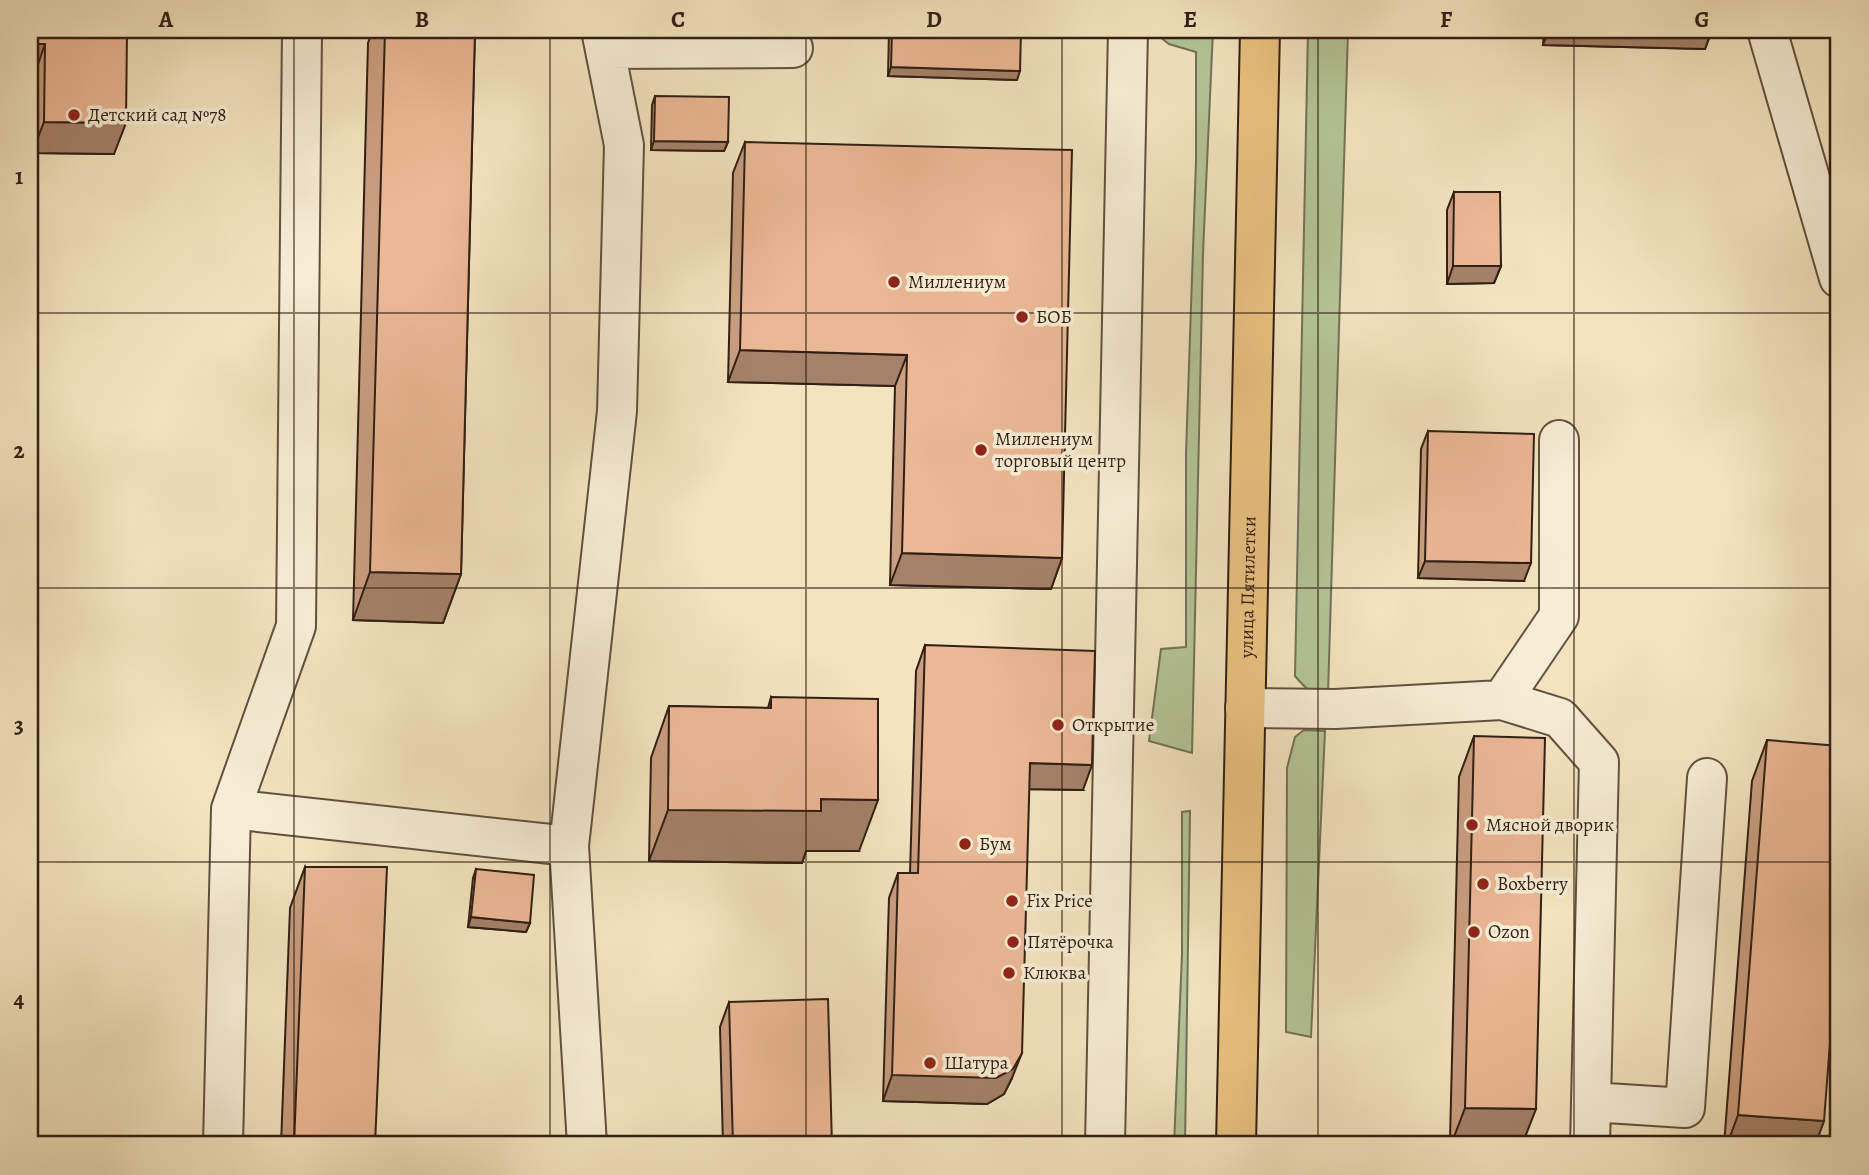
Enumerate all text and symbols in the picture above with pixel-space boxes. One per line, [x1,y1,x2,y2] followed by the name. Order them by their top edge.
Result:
[158,4,174,35] text: A
[415,4,429,35] text: B
[671,4,685,35] text: C
[926,4,942,35] text: D
[1183,4,1197,35] text: E
[1440,4,1453,35] text: F
[1694,4,1710,35] text: G
[88,102,227,128] place label: Детский сад №78
[66,107,82,123] marker: Детский сад №78
[15,161,23,192] text: 1
[908,269,1006,295] place label: Миллениум
[886,274,902,290] marker: Миллениум
[1036,304,1072,330] place label: БОБ
[1014,309,1030,325] marker: БОБ
[995,426,1126,474] place label: Миллениум торговый центр
[13,435,25,466] text: 2
[973,442,989,458] marker: Миллениум торговый центр
[1233,516,1263,659] street label: улица Пятилетки
[14,710,24,741] text: 3
[1072,712,1154,738] place label: Открытие
[1050,717,1066,733] marker: Открытие
[1486,812,1614,838] place label: Мясной дворик
[1464,817,1480,833] marker: Мясной дворик
[979,831,1012,857] place label: Бум
[957,836,973,852] marker: Бум
[1497,871,1568,897] place label: Boxberry
[1475,876,1491,892] marker: Boxberry
[1026,888,1093,914] place label: Fix Price
[1004,893,1020,909] marker: Fix Price
[1488,919,1530,945] place label: Ozon
[1466,924,1482,940] marker: Ozon
[1027,929,1114,955] place label: Пятёрочка
[1005,934,1021,950] marker: Пятёрочка
[1023,960,1086,986] place label: Клюква
[1001,965,1017,981] marker: Клюква
[14,984,25,1015] text: 4
[944,1050,1009,1076] place label: Шатура
[922,1055,938,1071] marker: Шатура

